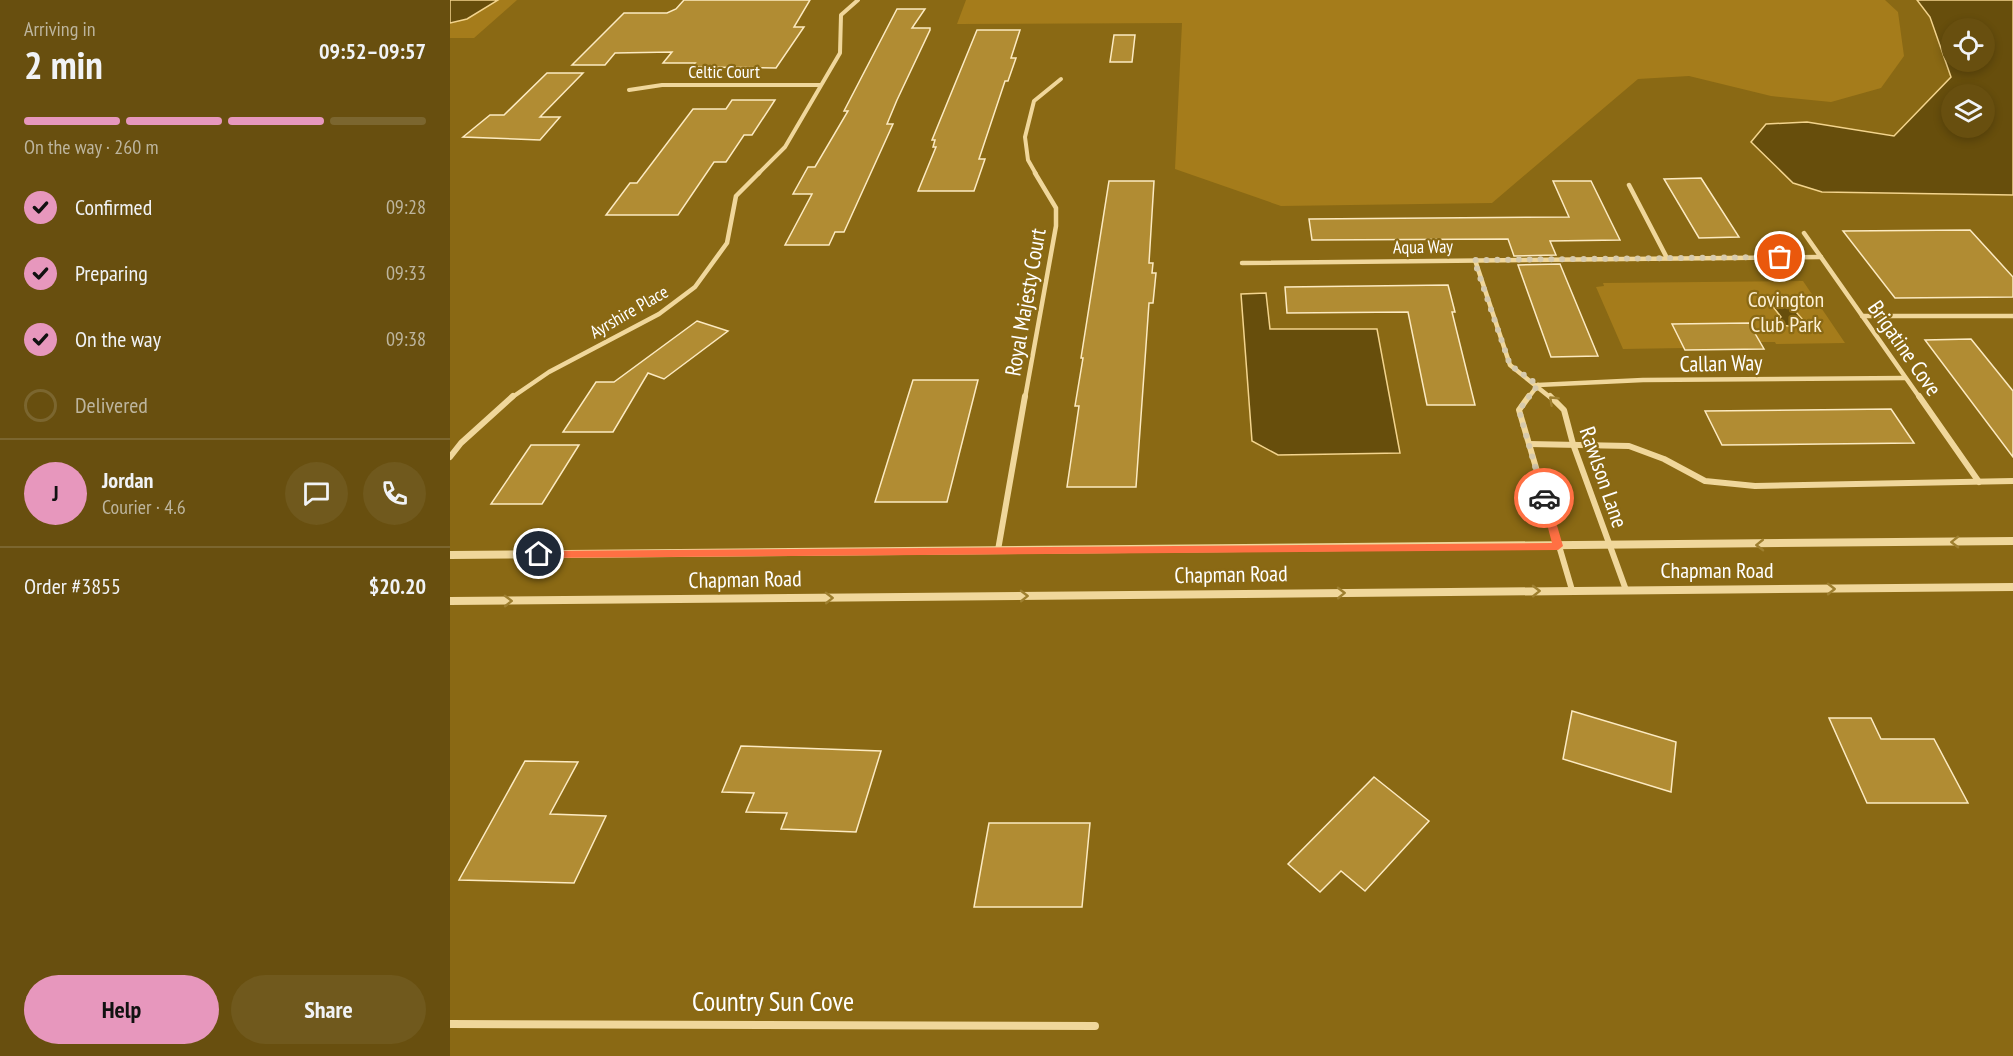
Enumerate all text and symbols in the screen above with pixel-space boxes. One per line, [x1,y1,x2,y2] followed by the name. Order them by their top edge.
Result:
[24,16,96,42] text: Arriving in
[1941,18,1995,138] map controls
[1941,18,1995,72] button: locate
[319,37,426,65] text: 09:52–09:57
[24,39,103,90] text: 2 min
[688,60,760,83] street label: Celtic Court
[1941,84,1995,138] button: layers
[24,134,159,160] text: On the way · 260 m
[24,191,57,224] icon: check
[75,193,152,221] text: Confirmed
[386,194,426,220] text: 09:28
[998,226,1052,378] street label: Royal Majesty Court
[1754,231,1805,282] pin
[1393,234,1453,259] street label: Aqua Way
[1763,240,1796,273] icon: bag
[24,257,57,290] icon: check
[75,259,148,287] text: Preparing
[386,260,426,286] text: 09:33
[585,280,672,343] street label: Ayrshire Place
[1748,285,1824,338] park label: Covington Club Park
[1862,295,1948,401] street label: Brigatine Cove
[24,323,57,356] icon: check
[75,325,161,353] text: On the way
[386,326,426,352] text: 09:38
[1679,348,1763,378] street label: Callan Way
[75,391,148,419] text: Delivered
[1549,396,1560,407] one-way arrow
[1574,423,1634,531] street label: Rawlson Lane
[285,462,348,525] button: chat
[363,462,426,525] button: phone
[102,466,153,494] text: Jordan
[1514,468,1574,528] courier
[52,479,59,507] text: J
[1528,482,1561,515] icon: car
[102,494,186,520] text: Courier · 4.6
[513,528,564,579] pin
[1950,536,1959,548] one-way arrow
[522,537,555,570] icon: home
[1755,538,1764,551] one-way arrow
[1660,556,1774,584] street label: Chapman Road
[1174,559,1288,589] street label: Chapman Road
[688,564,802,594] street label: Chapman Road
[24,572,121,600] text: Order #3855
[369,572,426,600] text: $20.20
[1827,583,1836,595] one-way arrow
[1532,585,1541,597] one-way arrow
[1337,587,1346,599] one-way arrow
[1020,590,1029,602] one-way arrow
[825,592,834,604] one-way arrow
[504,595,513,607] one-way arrow
[24,975,219,1044] button: Help
[231,975,426,1044] button: Share
[692,984,854,1018] street label: Country Sun Cove

